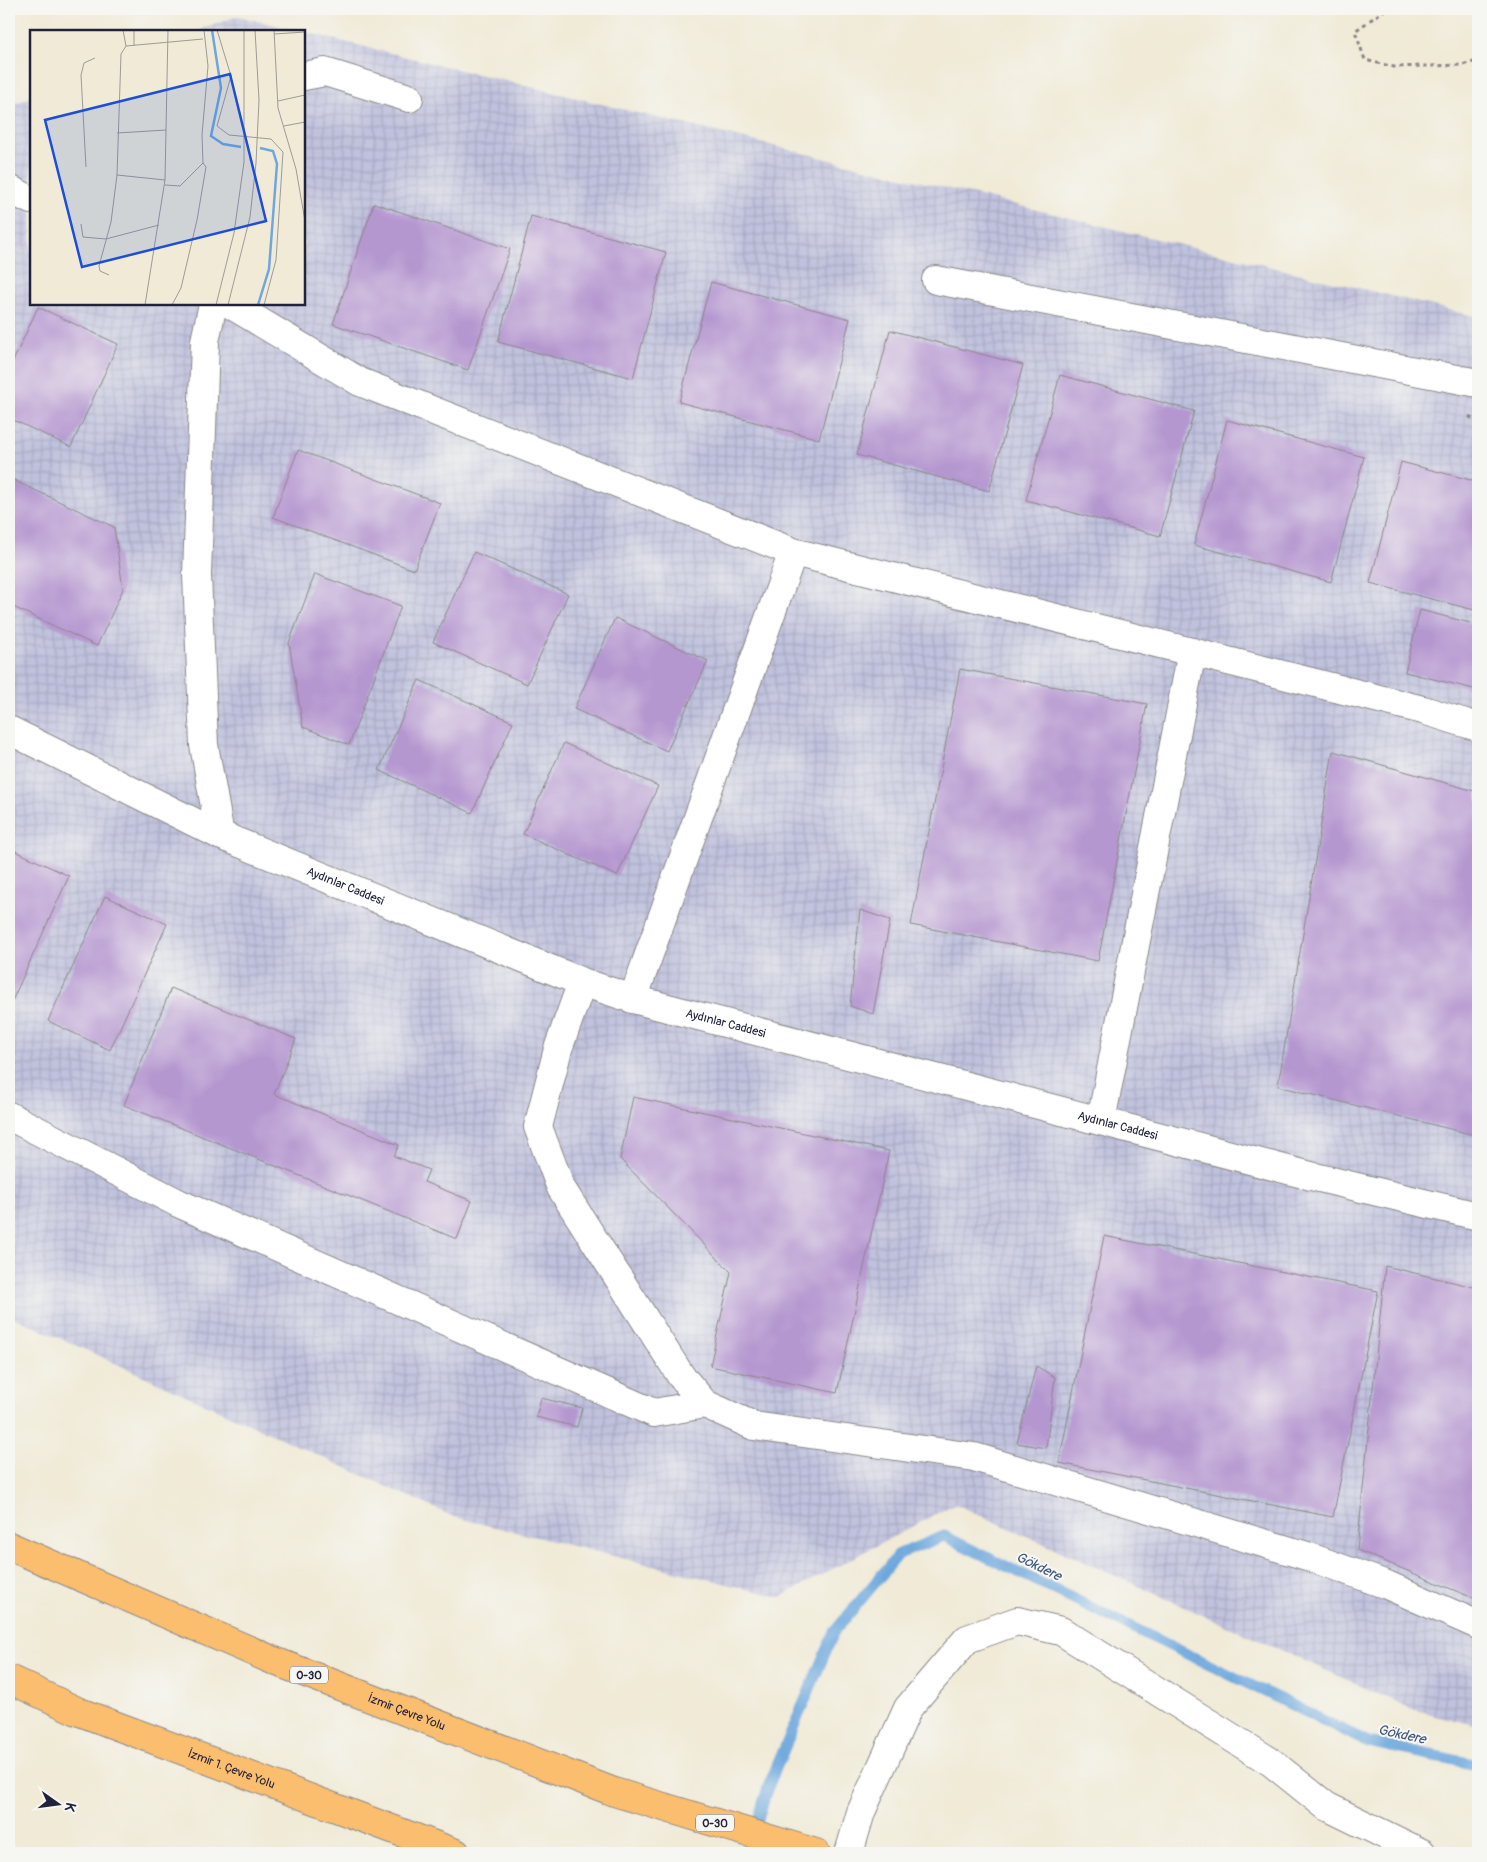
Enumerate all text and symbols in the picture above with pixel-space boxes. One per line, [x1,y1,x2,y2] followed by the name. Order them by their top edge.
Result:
[30,30,305,305] inset map
[304,864,386,909] street label: Aydınlar Caddesi
[684,1006,767,1041] street label: Aydınlar Caddesi
[1076,1108,1159,1144] street label: Aydınlar Caddesi
[1013,1548,1066,1586] water label: Gökdere
[290,1666,328,1684] road number: O-30
[366,1690,447,1734] street label: İzmir Çevre Yolu
[1377,1721,1429,1748] water label: Gökdere
[185,1745,277,1792] street label: İzmir 1. Çevre Yolu
[32,1780,82,1830] north arrow
[61,1801,79,1814] text: K
[696,1815,734,1832] road number: O-30

